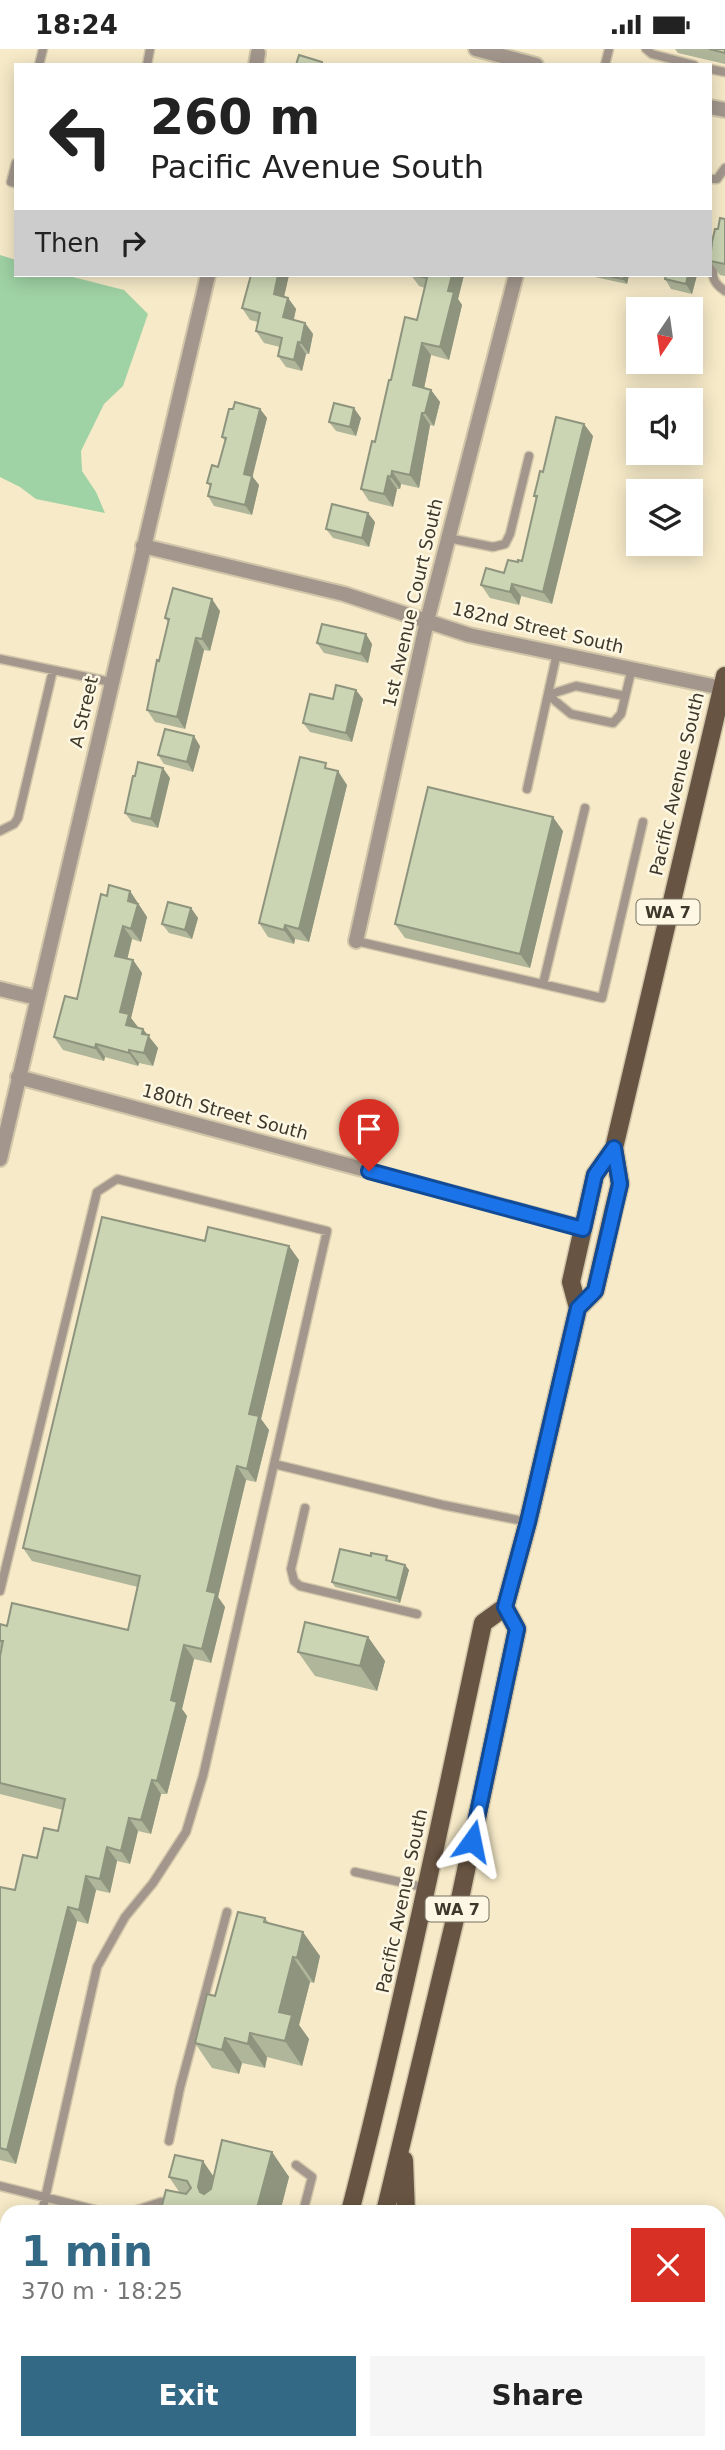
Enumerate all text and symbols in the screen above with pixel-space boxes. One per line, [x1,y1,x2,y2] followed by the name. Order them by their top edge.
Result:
[35,10,118,40] text: 18:24
[150,89,320,146] text: 260 m
[35,91,126,182] icon: left
[150,148,484,186] text: Pacific Avenue South
[114,224,152,262] icon: right
[35,228,100,258] text: Then
[626,297,704,375] north arrow
[626,297,703,556] map controls
[626,388,703,465] button: sound
[626,479,703,556] button: layers
[378,496,447,709] street label: 1st Avenue Court South
[450,598,626,657] street label: 182nd Street South
[65,674,102,750] street label: A Street
[645,690,708,878] street label: Pacific Avenue South
[636,899,700,925] road number: WA 7
[140,1079,311,1144] street label: 180th Street South
[339,1099,399,1171] pin
[350,1110,388,1148] icon: arrive
[435,1804,509,1878] position arrow
[372,1807,431,1995] street label: Pacific Avenue South
[426,1897,489,1921] road number: WA 7
[21,2227,153,2276] text: 1 min
[631,2228,705,2302] button: close
[21,2278,183,2304] text: 370 m · 18:25
[21,2356,356,2436] button: Exit
[370,2356,705,2436] button: Share

